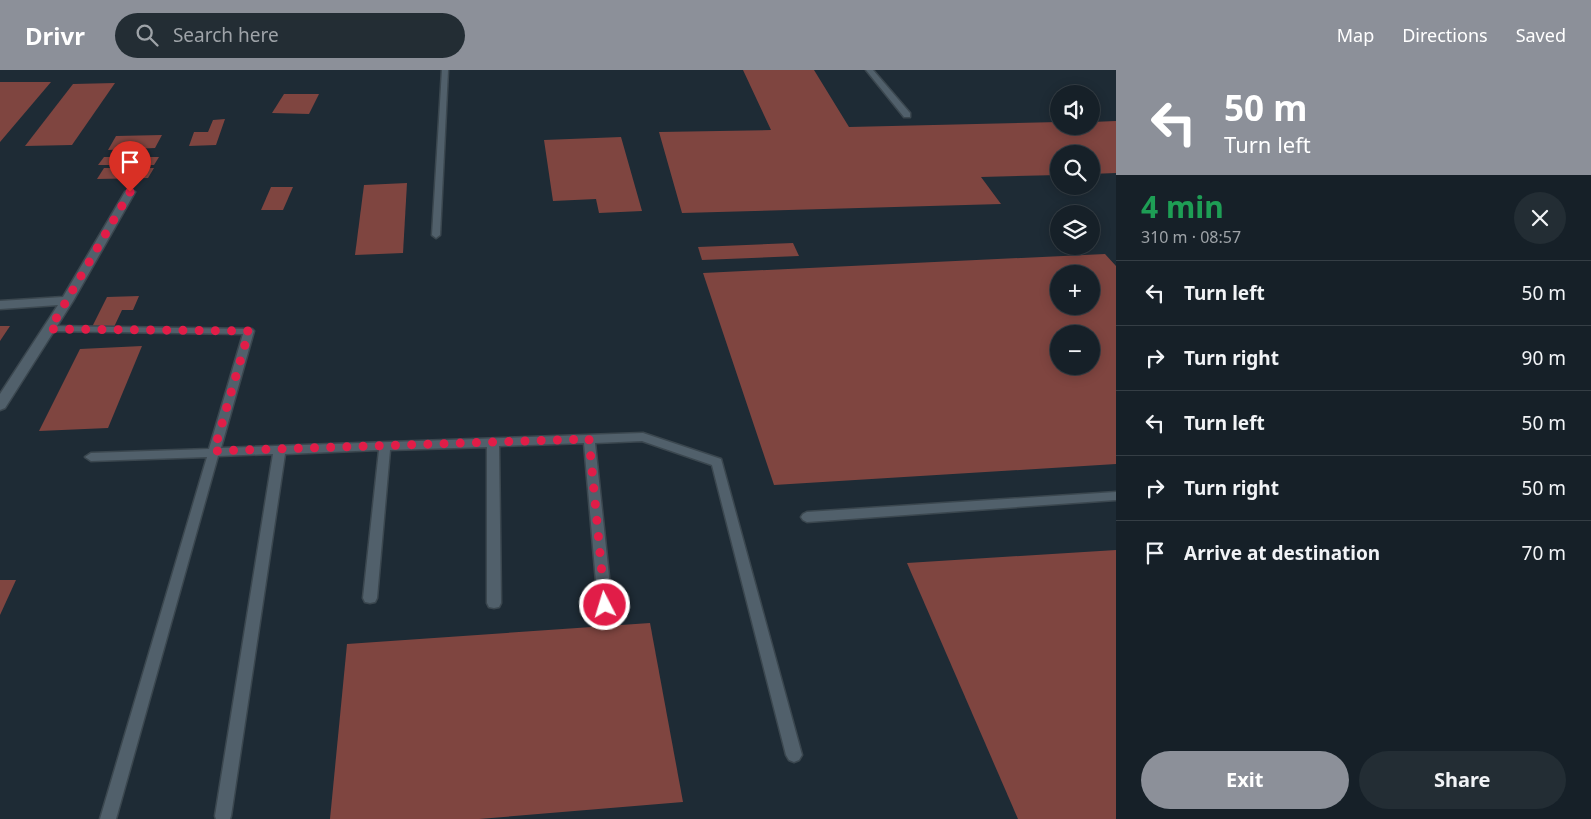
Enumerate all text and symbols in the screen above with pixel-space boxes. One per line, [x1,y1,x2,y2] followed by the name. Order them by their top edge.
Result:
[115,13,465,58] search box
[25,19,85,52] text: Drivr
[133,21,161,49] icon: search
[173,22,279,48] text: Search here
[1337,23,1374,47] text: Map
[1402,23,1488,47] text: Directions
[1516,23,1566,47] text: Saved
[1224,84,1307,131] text: 50 m
[1050,85,1100,375] map controls
[1050,85,1100,135] button: sound
[1141,90,1206,155] icon: left
[1224,129,1311,159] text: Turn left
[109,141,151,192] pin
[1050,145,1100,195] button: search
[116,148,144,176] icon: arrive
[1141,186,1224,227] text: 4 min
[1514,192,1566,244] button: close
[1050,205,1100,255] button: layers
[1141,226,1241,248] text: 310 m · 08:57
[1050,265,1100,315] button: +
[1141,279,1169,307] icon: left
[1184,280,1265,306] text: Turn left
[1522,280,1566,306] text: 50 m
[1050,325,1100,375] button: −
[1141,344,1169,372] icon: right
[1184,345,1279,371] text: Turn right
[1522,345,1566,371] text: 90 m
[1141,409,1169,437] icon: left
[1184,410,1265,436] text: Turn left
[1522,410,1566,436] text: 50 m
[1141,474,1169,502] icon: right
[1184,475,1279,501] text: Turn right
[1522,475,1566,501] text: 50 m
[1141,539,1169,567] icon: arrive
[1184,540,1380,566] text: Arrive at destination
[1522,540,1566,566] text: 70 m
[578,578,630,630] position arrow
[1141,751,1349,809] button: Exit
[1359,751,1566,809] button: Share

